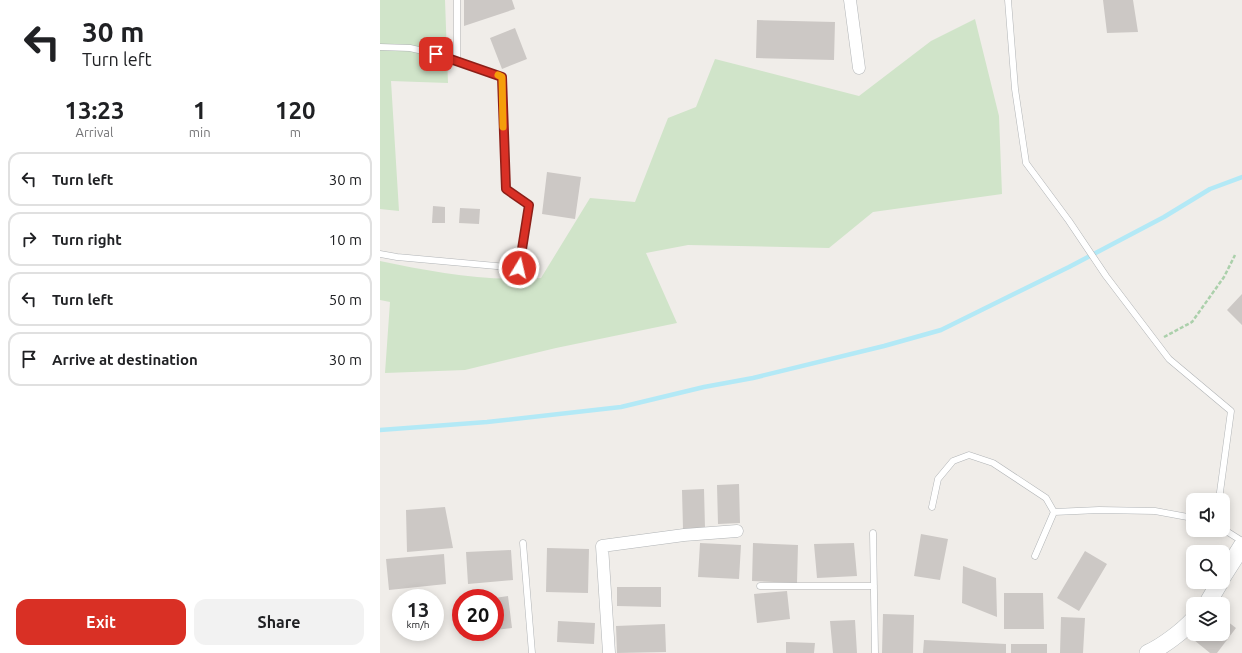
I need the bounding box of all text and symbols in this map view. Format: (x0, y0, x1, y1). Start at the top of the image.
icon: left (16, 16, 68, 68)
text: 30 m (82, 16, 144, 47)
pin (419, 37, 453, 71)
icon: arrive (425, 43, 447, 65)
text: Turn left (82, 49, 152, 69)
text: 13:23 (64, 97, 124, 124)
text: 1 (193, 97, 206, 124)
text: 120 (275, 97, 316, 124)
text: Arrival (75, 125, 113, 139)
text: min (189, 125, 211, 139)
text: m (290, 125, 301, 139)
icon: left (18, 168, 40, 190)
text: Turn left (52, 171, 113, 188)
text: 30 m (329, 171, 362, 188)
icon: right (18, 228, 40, 250)
text: Turn right (52, 231, 122, 248)
text: 10 m (329, 231, 362, 248)
position arrow (498, 247, 540, 289)
icon: left (18, 288, 40, 310)
text: Turn left (52, 291, 113, 308)
text: 50 m (329, 291, 362, 308)
icon: arrive (18, 348, 40, 370)
text: Arrive at destination (52, 351, 198, 368)
text: 30 m (329, 351, 362, 368)
map controls (1186, 493, 1230, 641)
button: sound (1186, 493, 1230, 537)
button: search (1186, 545, 1230, 589)
speed limit sign: 20 (452, 589, 504, 641)
button: layers (1186, 597, 1230, 641)
text: 13 (407, 598, 429, 621)
button: Exit (16, 599, 186, 645)
button: Share (194, 599, 364, 645)
text: km/h (406, 619, 430, 630)

